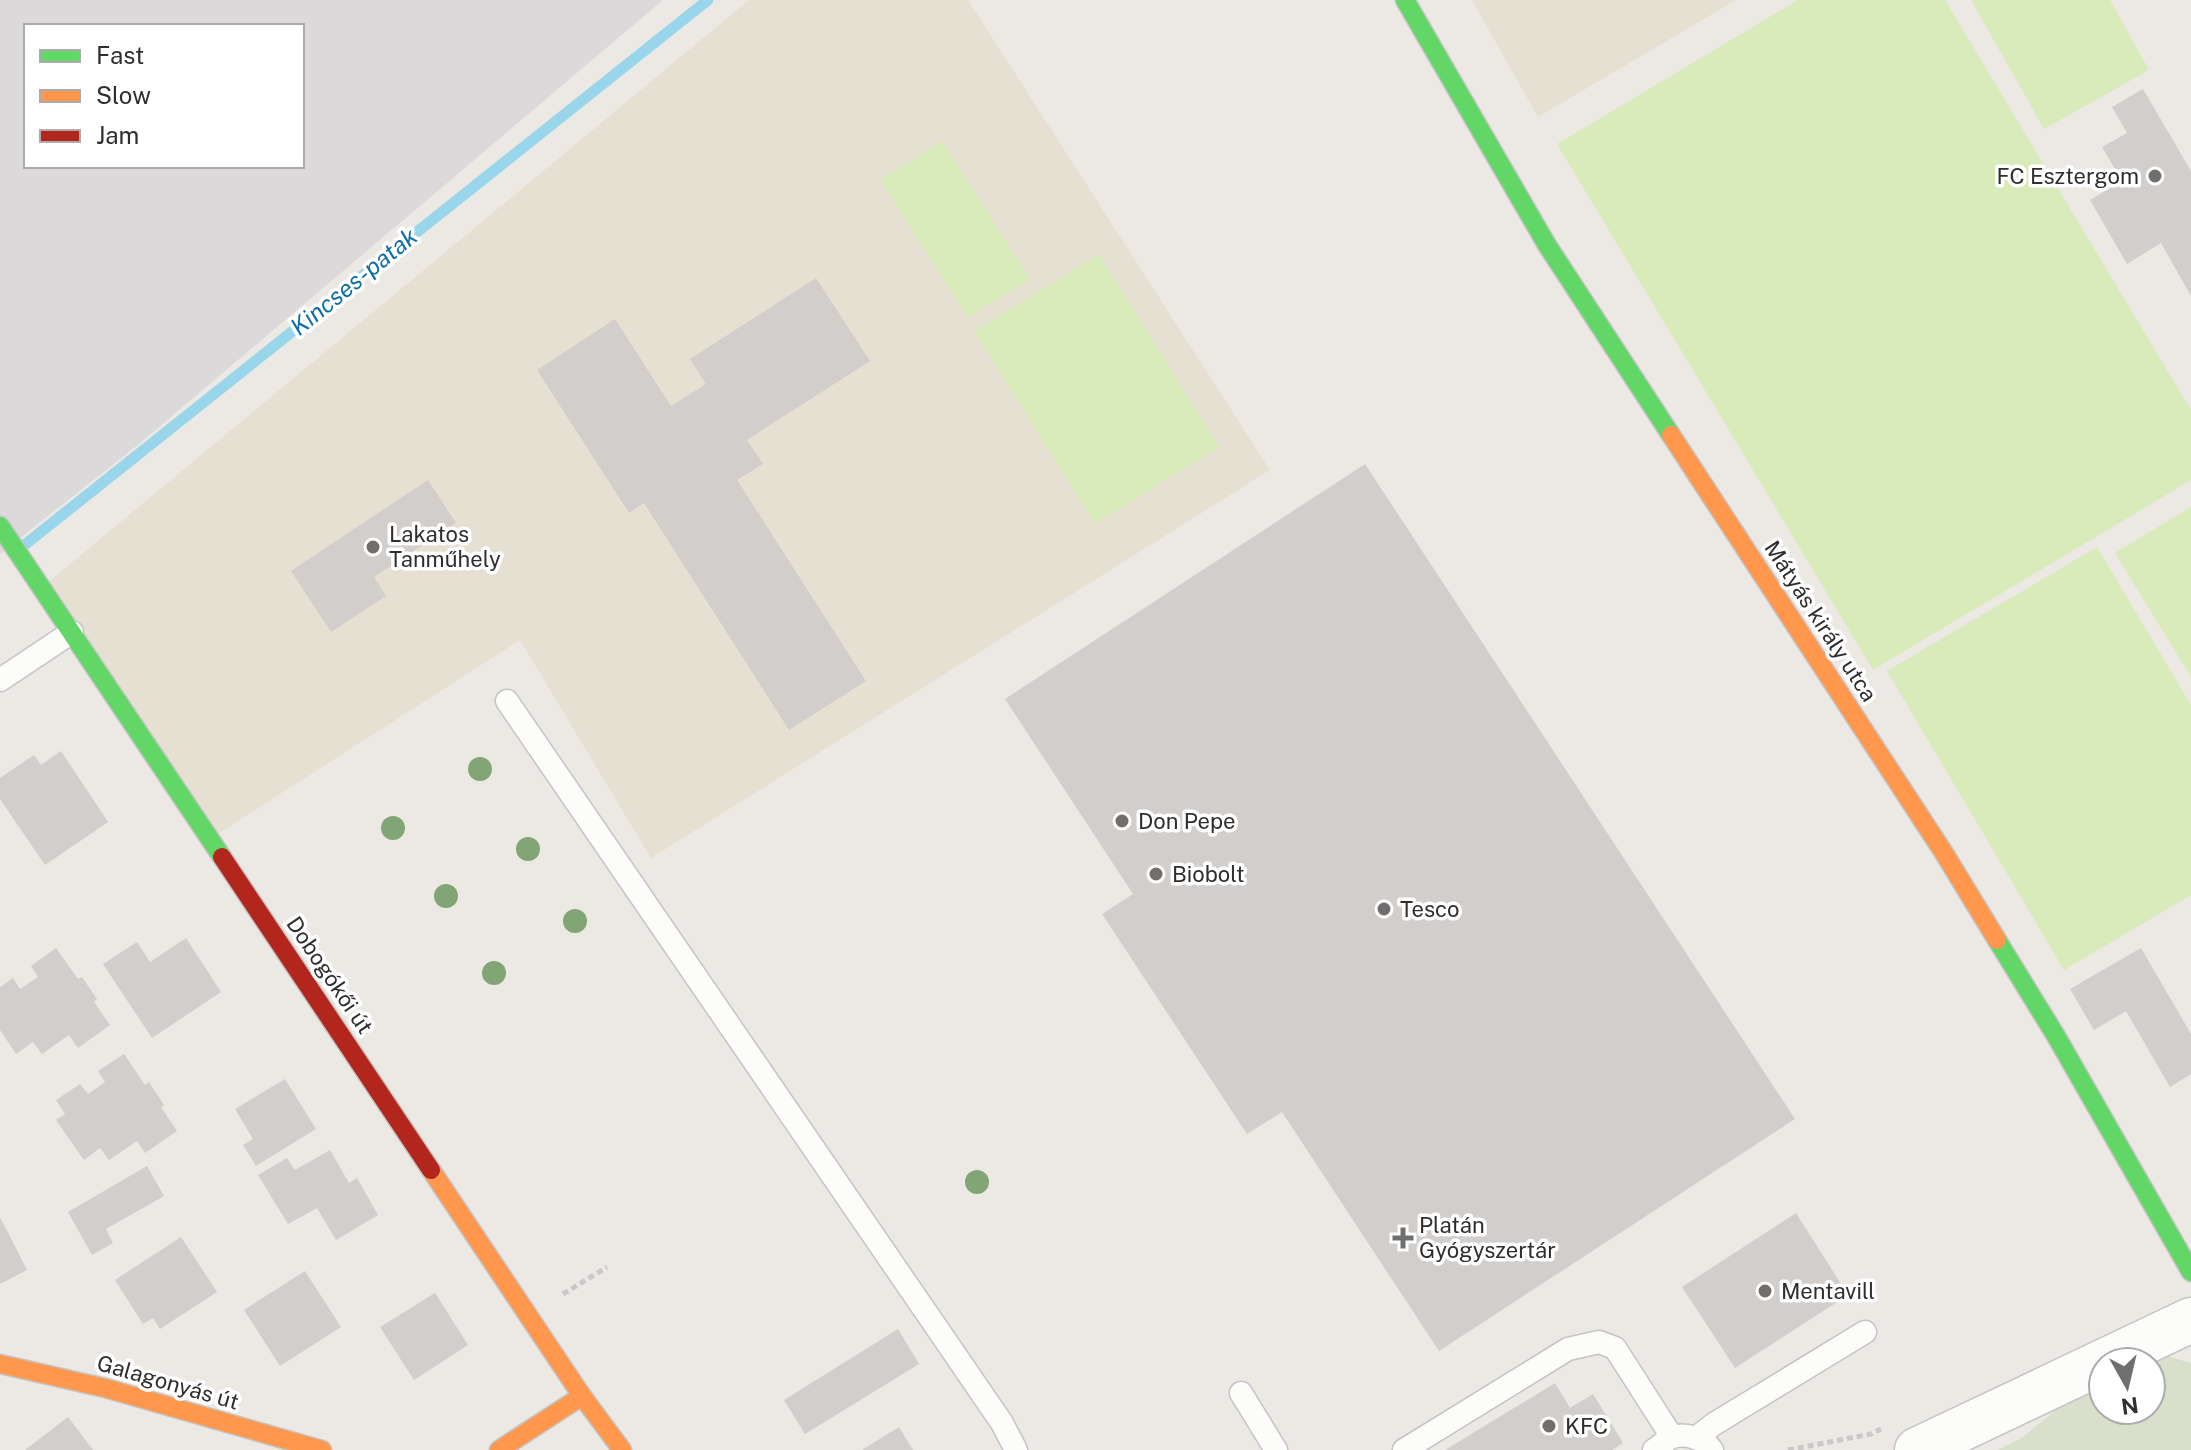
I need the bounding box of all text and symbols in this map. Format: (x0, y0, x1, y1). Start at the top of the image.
legend (24, 24, 304, 168)
text: Fast (96, 41, 144, 69)
text: Slow (96, 81, 151, 109)
text: Jam (96, 121, 139, 149)
place label: FC Esztergom (1997, 163, 2139, 189)
marker: FC Esztergom (2146, 167, 2164, 185)
water label: Kincses-patak (285, 222, 422, 341)
place label: Lakatos Tanműhely (389, 521, 501, 572)
street label: Mátyás király utca (1759, 536, 1883, 706)
marker: Lakatos Tanműhely (364, 538, 382, 556)
place label: Don Pepe (1138, 808, 1236, 834)
marker: Don Pepe (1113, 812, 1131, 830)
place label: Biobolt (1172, 861, 1245, 887)
marker: Biobolt (1147, 865, 1165, 883)
place label: Tesco (1400, 896, 1459, 922)
marker: Tesco (1375, 900, 1393, 918)
street label: Dobogókői út (281, 912, 379, 1038)
place label: Platán Gyógyszertár (1419, 1212, 1556, 1263)
marker: Platán Gyógyszertár (1394, 1229, 1412, 1247)
place label: Mentavill (1781, 1278, 1875, 1304)
marker: Mentavill (1756, 1282, 1774, 1300)
north arrow (2087, 1346, 2167, 1426)
street label: Galagonyás út (94, 1349, 242, 1415)
text: N (2119, 1392, 2140, 1420)
place label: KFC (1565, 1413, 1608, 1439)
marker: KFC (1540, 1417, 1558, 1435)

